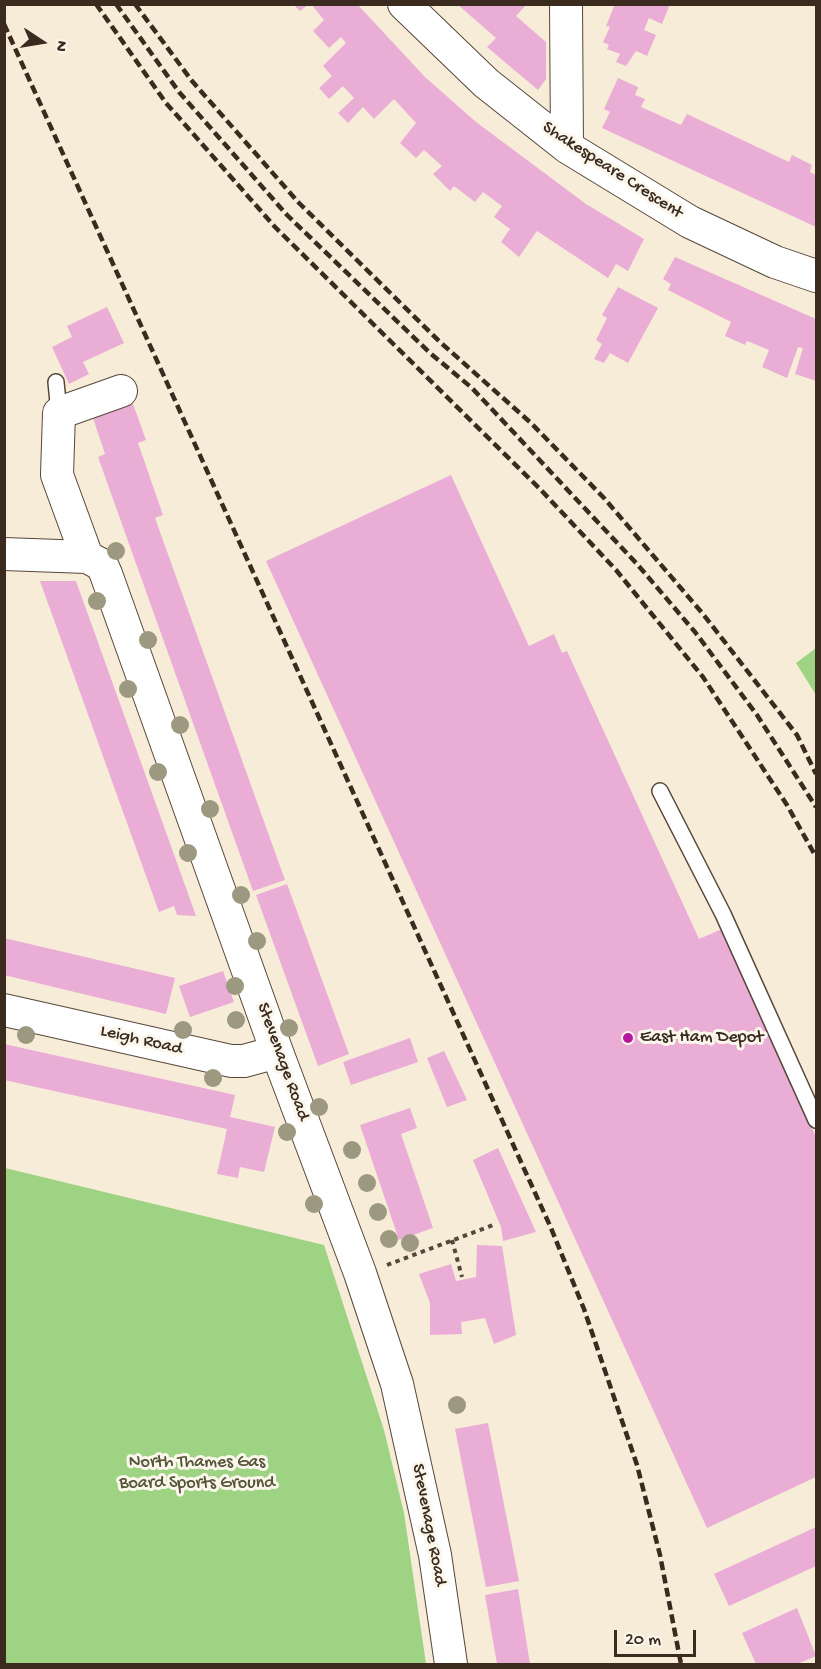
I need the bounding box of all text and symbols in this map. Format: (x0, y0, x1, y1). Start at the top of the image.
north arrow (12, 12, 72, 72)
text: N (50, 39, 70, 53)
street label: Shakespeare Crescent (538, 117, 686, 225)
street label: Stevenage Road (251, 1000, 313, 1124)
street label: Leigh Road (98, 1021, 184, 1061)
place label: East Ham Depot (640, 1027, 763, 1049)
marker: East Ham Depot (621, 1031, 635, 1045)
park label: North Thames Gas Board Sports Ground (119, 1452, 275, 1494)
street label: Stevenage Road (406, 1462, 450, 1588)
scale bar (617, 1618, 700, 1656)
text: 20 m (625, 1630, 661, 1651)

